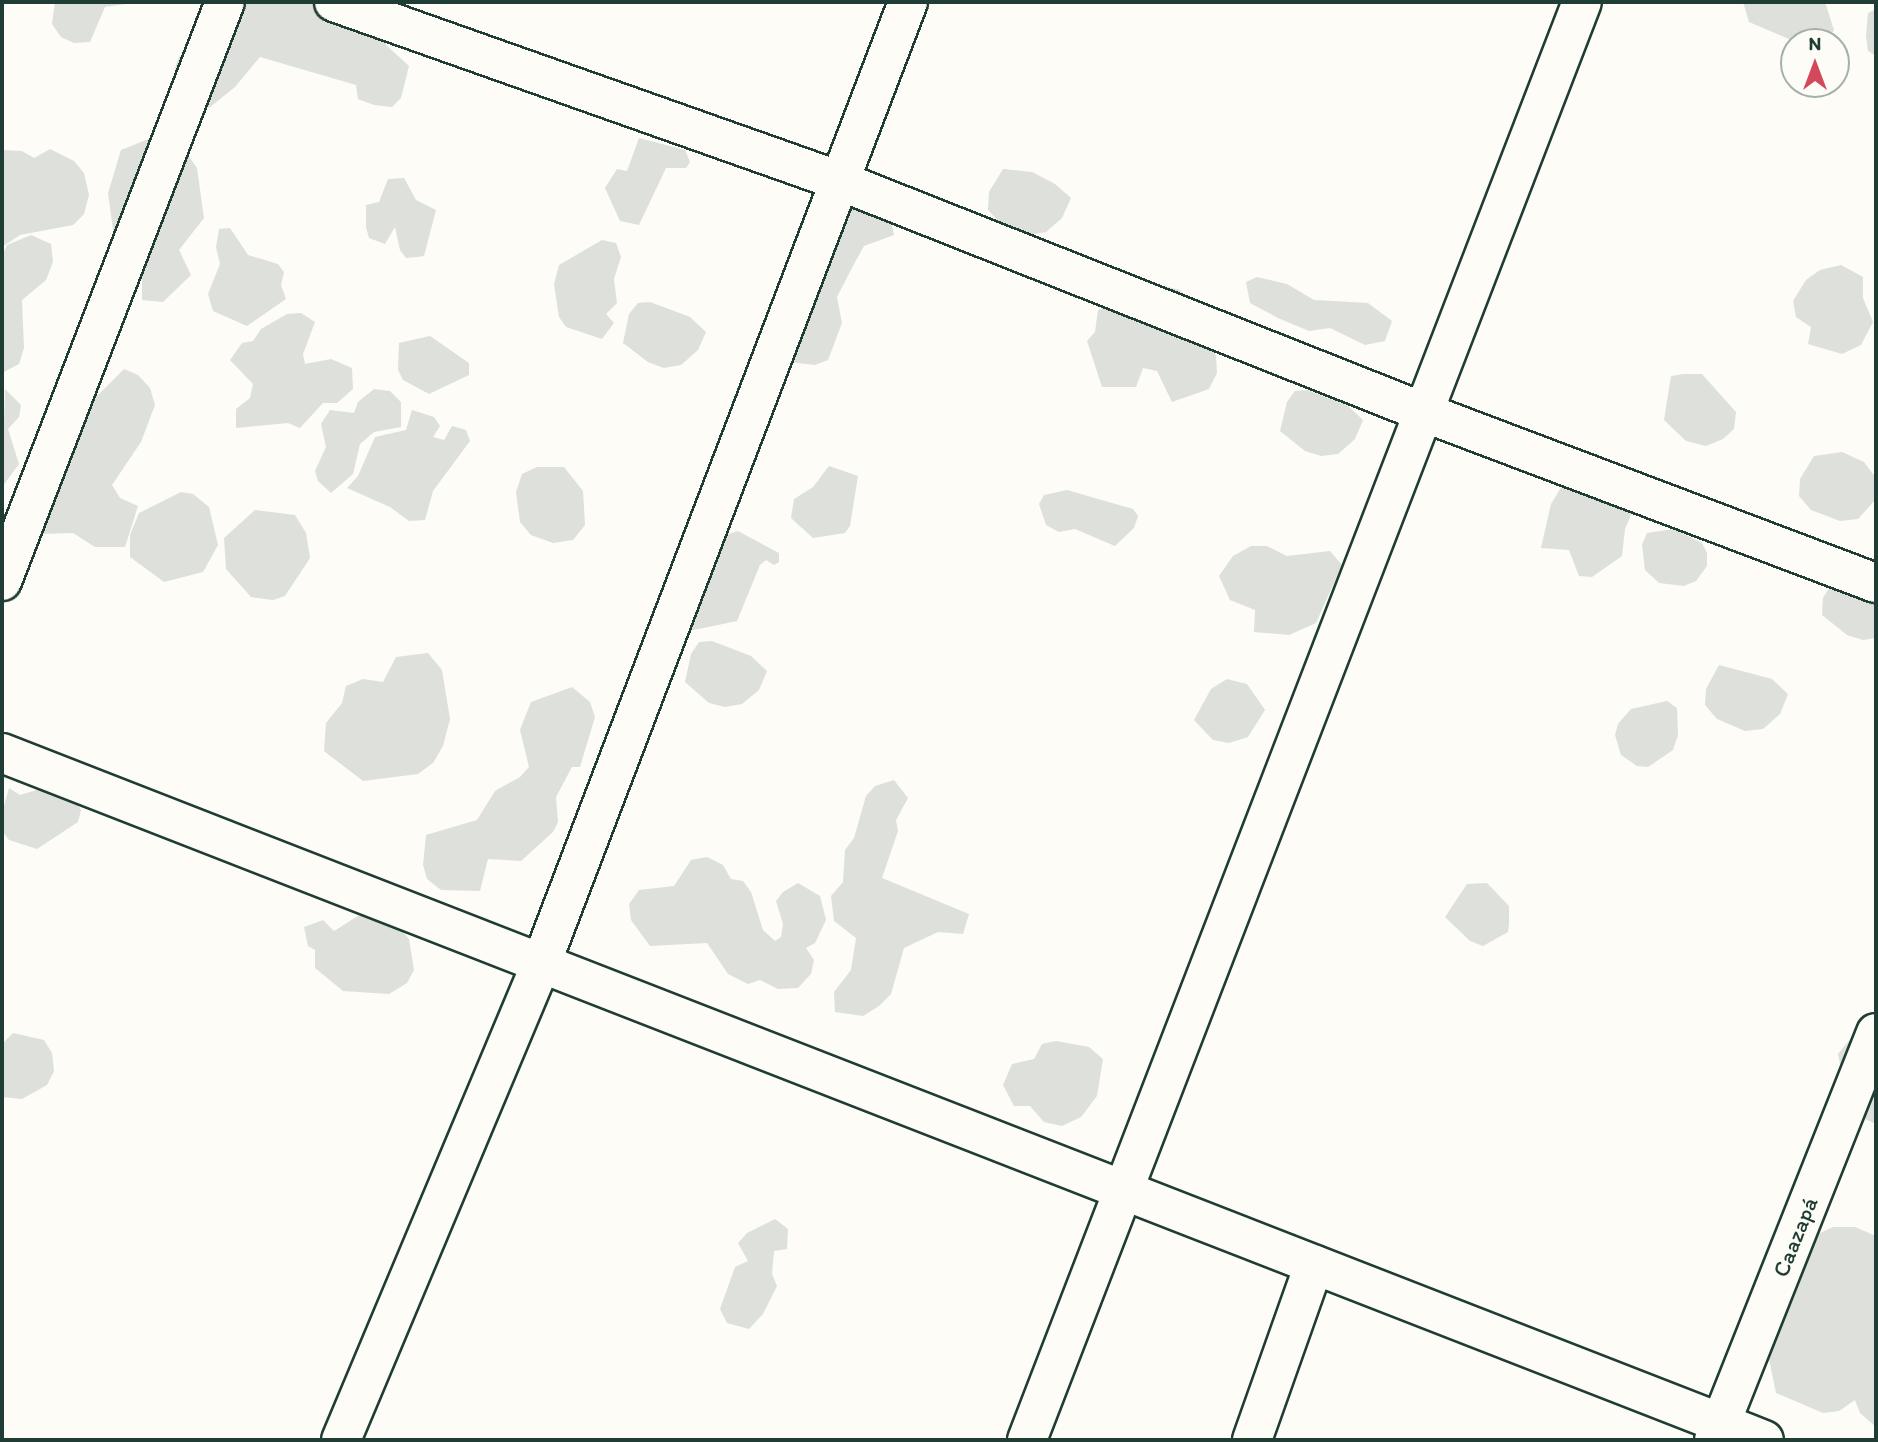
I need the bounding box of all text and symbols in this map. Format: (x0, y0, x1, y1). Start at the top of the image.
north arrow (1780, 28, 1850, 98)
text: N (1809, 32, 1821, 55)
street label: Caazapá (1766, 1193, 1824, 1281)

